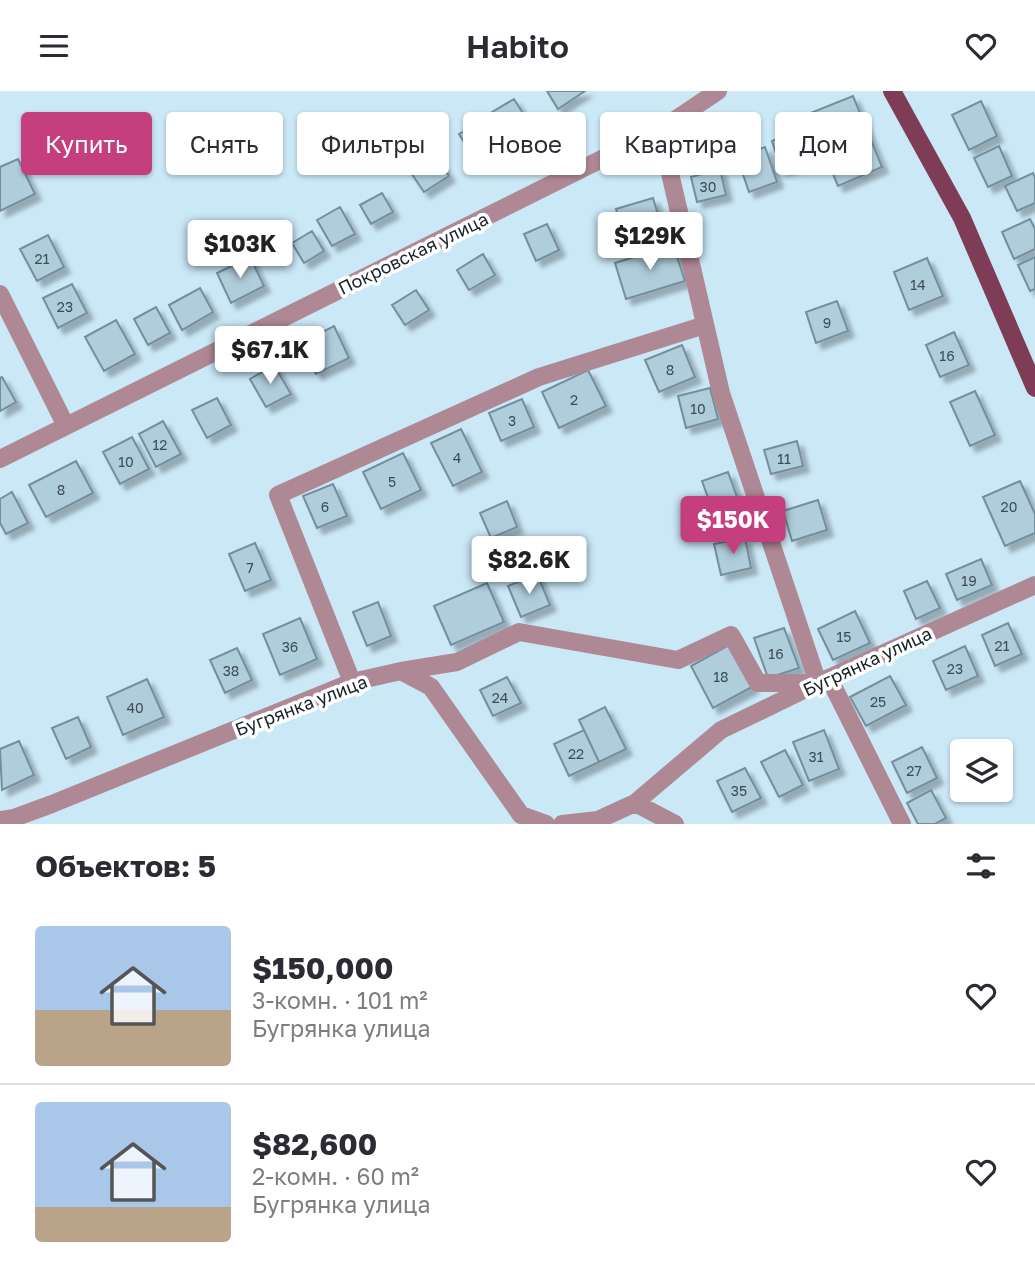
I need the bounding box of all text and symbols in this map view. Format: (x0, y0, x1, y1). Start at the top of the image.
icon: menu (35, 27, 73, 65)
text: Habito (466, 27, 569, 65)
icon: heart (962, 27, 1000, 65)
chip: Купить (21, 112, 152, 175)
chip: Снять (166, 112, 283, 175)
chip: Фильтры (297, 112, 449, 175)
chip: Новое (463, 112, 586, 175)
chip: Квартира (600, 112, 761, 175)
chip: Дом (775, 112, 872, 175)
house number: 30 (700, 178, 716, 195)
street label: Покровская улица (334, 207, 492, 299)
pin: $129K (601, 213, 699, 272)
pin: $103K (191, 221, 289, 280)
text: $129K (614, 221, 686, 249)
text: $103K (204, 229, 276, 257)
house number: 21 (35, 250, 50, 267)
house number: 14 (910, 276, 926, 293)
house number: 23 (57, 298, 73, 315)
house number: 9 (823, 314, 831, 331)
pin: $67.1K (213, 327, 327, 386)
text: $67.1K (231, 335, 309, 363)
house number: 16 (939, 347, 955, 364)
house number: 8 (666, 361, 674, 378)
house number: 2 (570, 391, 578, 408)
house number: 10 (690, 400, 706, 417)
house number: 3 (508, 412, 516, 429)
house number: 12 (153, 436, 167, 453)
house number: 4 (453, 449, 461, 466)
house number: 11 (777, 450, 791, 467)
house number: 10 (118, 453, 134, 470)
house number: 5 (388, 473, 396, 490)
house number: 8 (57, 481, 65, 498)
pin: $150K (684, 497, 782, 556)
house number: 6 (321, 498, 329, 515)
house number: 20 (1001, 498, 1017, 515)
text: $150K (697, 505, 769, 533)
pin: $82.6K (472, 537, 586, 596)
text: $82.6K (488, 545, 570, 573)
house number: 7 (246, 559, 254, 576)
house number: 19 (961, 572, 977, 589)
street label: Бугрянка улица (799, 622, 935, 700)
house number: 15 (837, 628, 851, 645)
house number: 21 (995, 637, 1010, 654)
house number: 36 (282, 638, 298, 655)
house number: 16 (768, 645, 784, 662)
house number: 23 (947, 660, 963, 677)
house number: 38 (223, 662, 239, 679)
house number: 18 (713, 668, 729, 685)
street label: Бугрянка улица (232, 670, 370, 740)
house number: 24 (492, 689, 508, 706)
house number: 25 (870, 693, 886, 710)
house number: 40 (126, 699, 144, 716)
map controls (950, 739, 1013, 802)
button: layers (950, 739, 1013, 802)
house number: 22 (568, 745, 584, 762)
house number: 31 (809, 748, 824, 765)
house number: 27 (906, 762, 922, 779)
house number: 35 (731, 782, 747, 799)
icon: filters (962, 847, 1000, 885)
text: Объектов: 5 (35, 848, 216, 884)
text: $150,000 (252, 950, 393, 986)
icon: home (91, 954, 175, 1038)
icon: heart (962, 977, 1000, 1015)
text: 3-комн. · 101 m² (252, 986, 428, 1014)
text: Бугрянка улица (252, 1014, 430, 1042)
text: $82,600 (252, 1126, 377, 1162)
icon: home (91, 1130, 175, 1214)
icon: heart (962, 1153, 1000, 1191)
text: 2-комн. · 60 m² (252, 1162, 419, 1190)
text: Бугрянка улица (252, 1190, 430, 1218)

